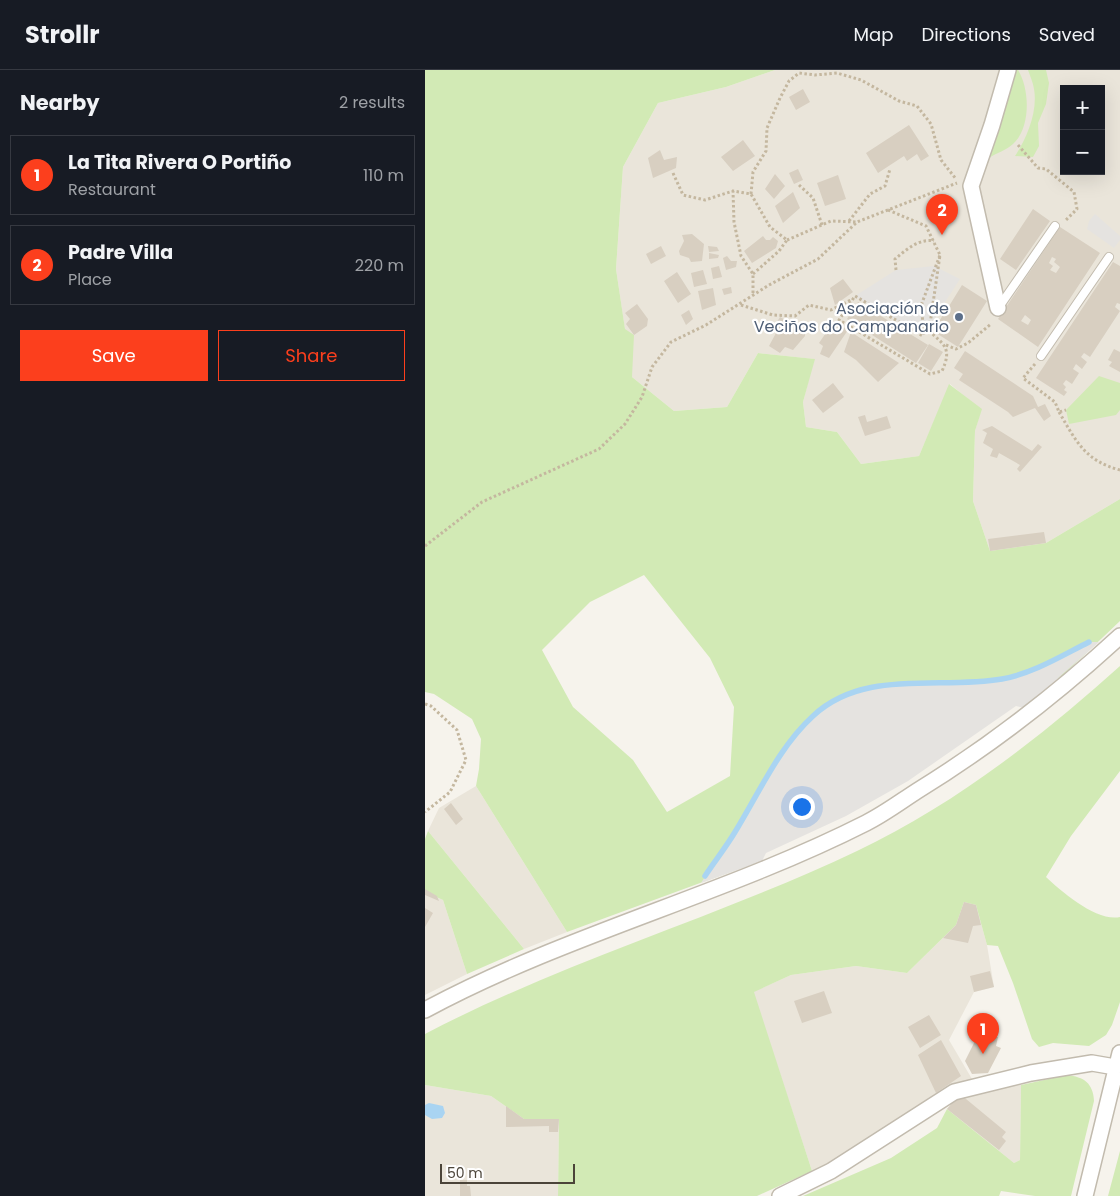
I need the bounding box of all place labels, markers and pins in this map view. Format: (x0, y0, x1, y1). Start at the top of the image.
pin: 2 (926, 194, 958, 235)
place label: Asociación de Veciños do Campanario (754, 297, 949, 338)
marker: Asociación de Veciños do Campanario (953, 311, 965, 323)
pin: 1 (967, 1013, 999, 1054)

